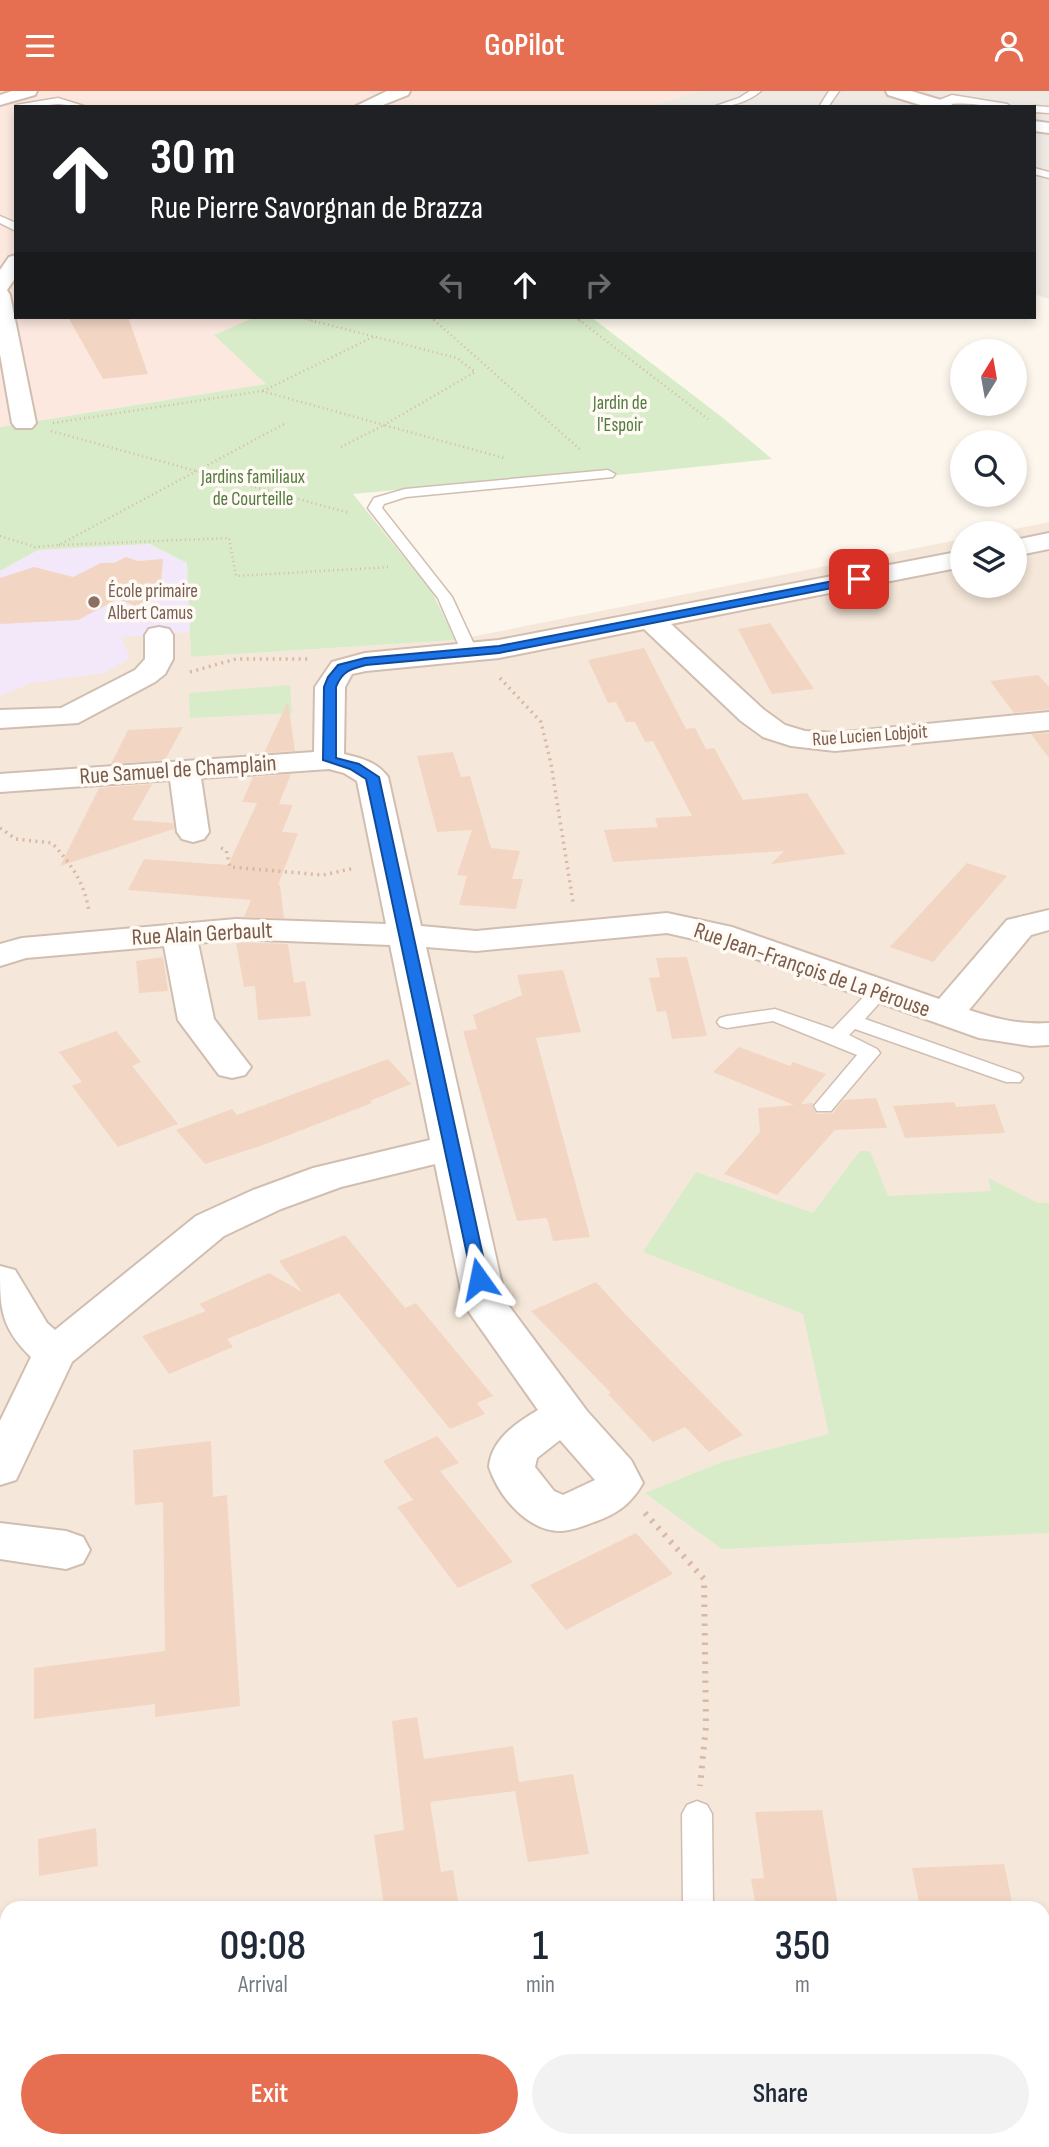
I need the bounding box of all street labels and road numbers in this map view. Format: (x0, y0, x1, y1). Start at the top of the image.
street label: Rue Lucien Lobjoit (812, 720, 929, 751)
street label: Rue Samuel de Champlain (79, 749, 277, 791)
street label: Rue Alain Gerbault (131, 916, 273, 952)
street label: Rue Jean-François de La Pérouse (690, 916, 934, 1024)

